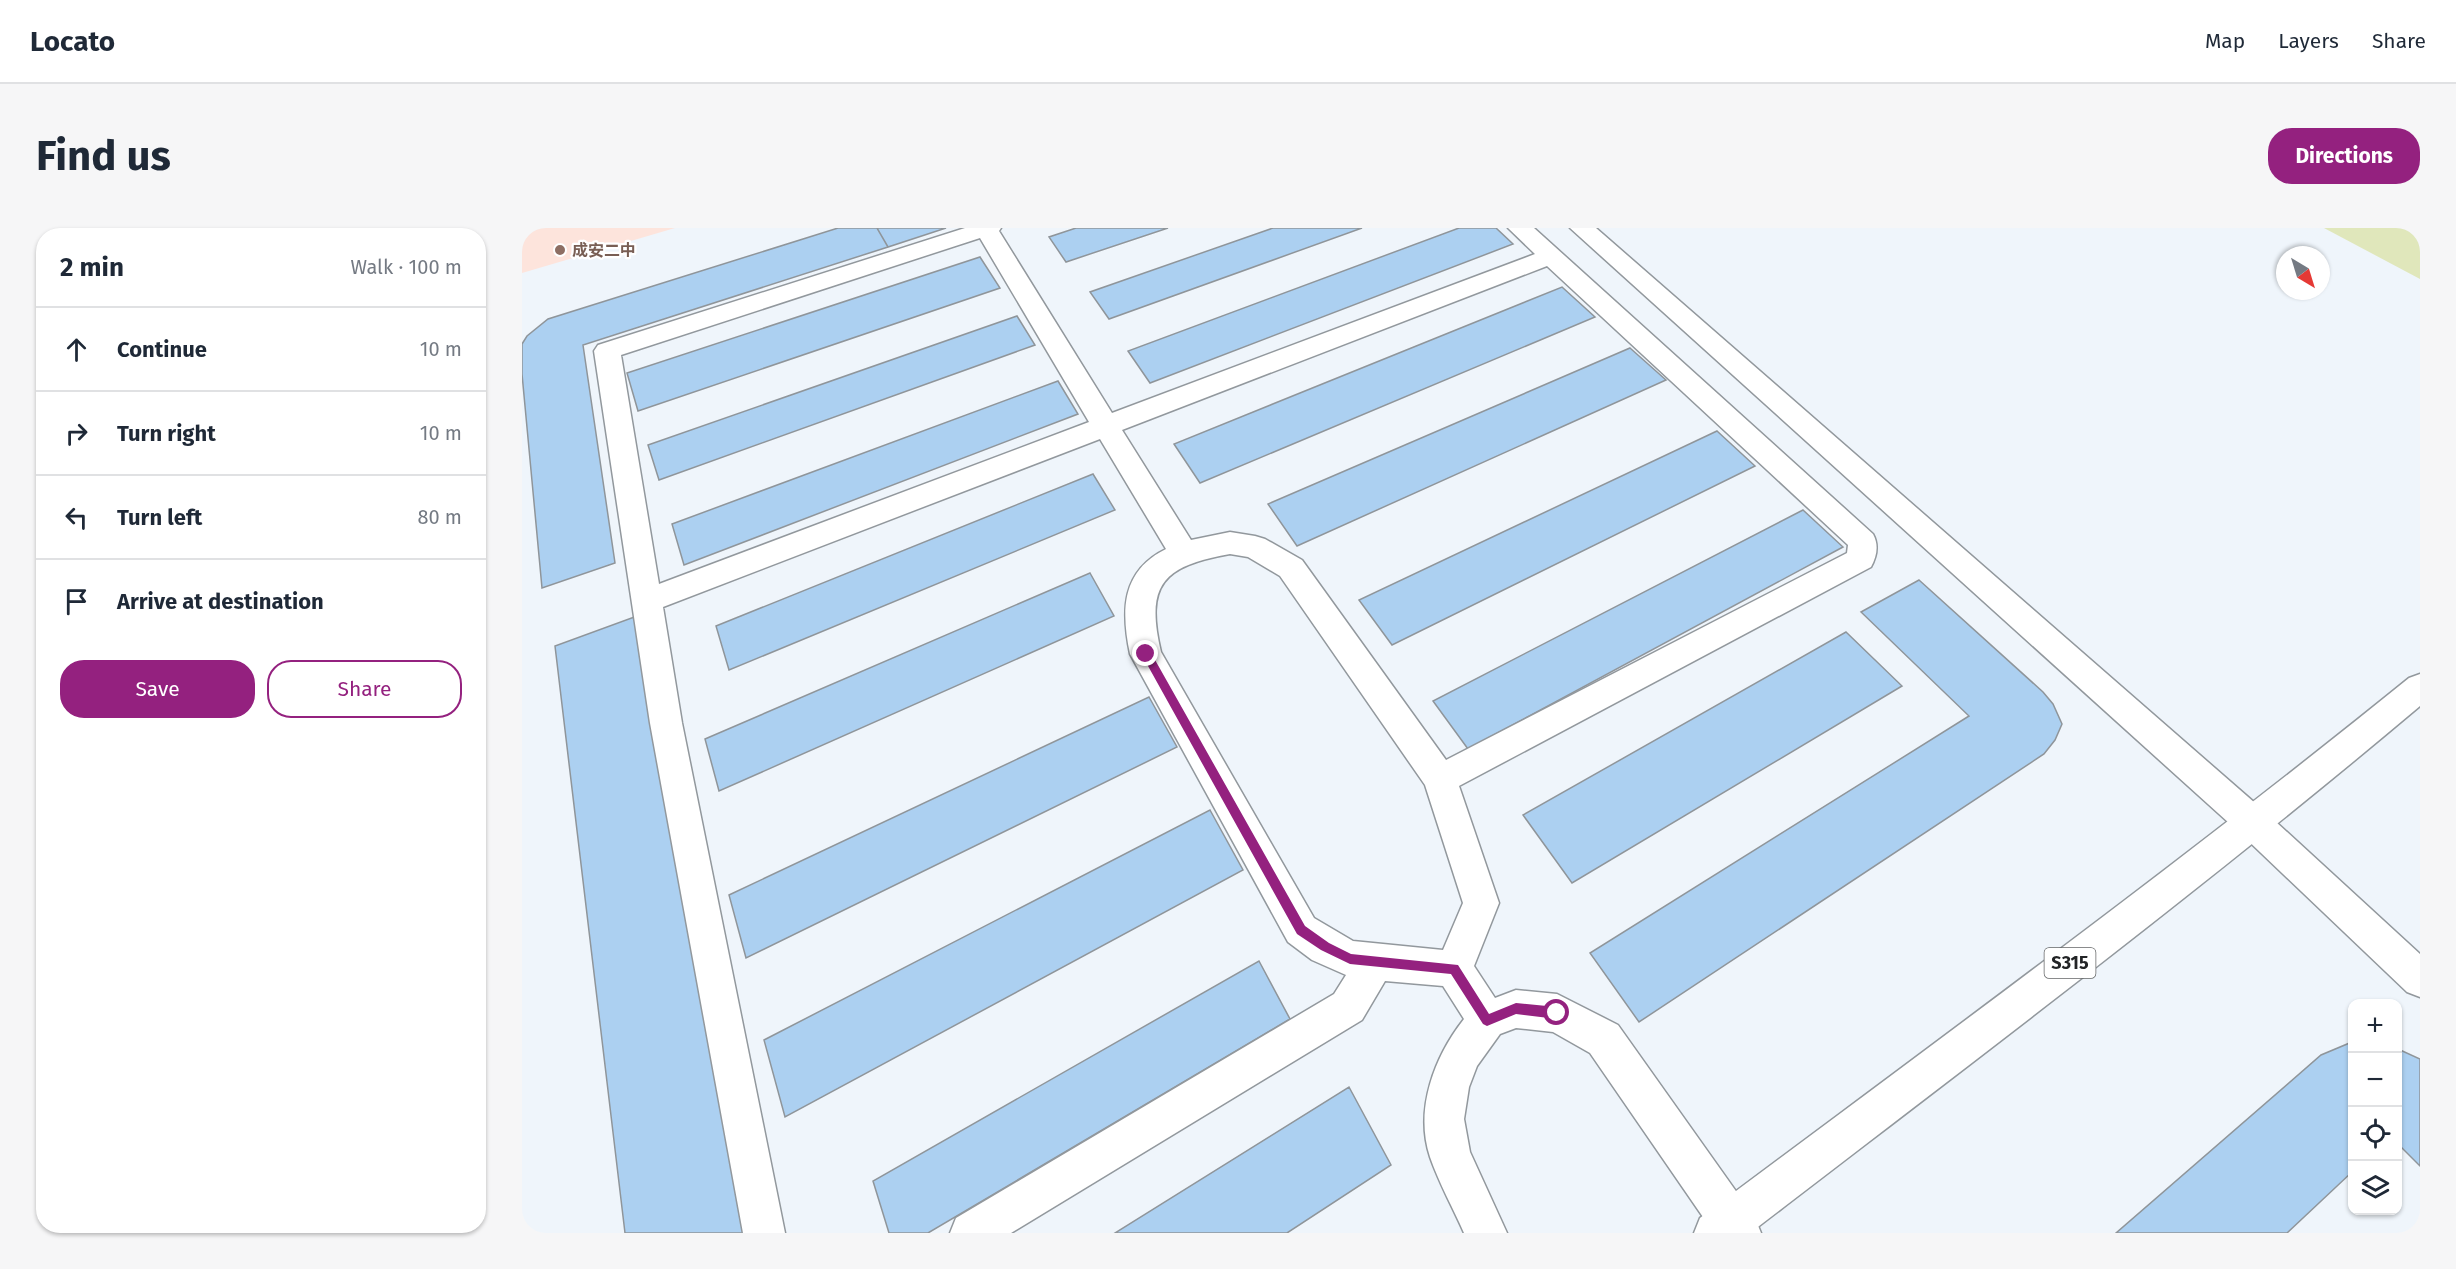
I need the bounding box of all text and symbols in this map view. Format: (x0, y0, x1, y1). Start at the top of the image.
text: Locato (30, 25, 115, 58)
text: Map (2205, 28, 2245, 54)
text: Layers (2278, 28, 2339, 54)
text: Share (2372, 28, 2426, 54)
button: Directions (2268, 128, 2420, 184)
text: Find us (36, 131, 171, 181)
place label: 成安二中 (572, 241, 636, 260)
marker: 成安二中 (553, 243, 567, 257)
north arrow (2276, 246, 2330, 300)
text: 2 min (60, 252, 124, 283)
text: Walk · 100 m (350, 255, 462, 279)
icon: ahead (60, 333, 93, 366)
text: Continue (117, 336, 207, 363)
text: 10 m (420, 337, 462, 361)
icon: right (60, 417, 93, 450)
text: Turn right (117, 420, 216, 447)
text: 10 m (420, 421, 462, 445)
icon: left (60, 501, 93, 534)
text: Turn left (117, 504, 202, 531)
text: 80 m (417, 505, 462, 529)
icon: arrive (60, 585, 93, 618)
text: Arrive at destination (117, 588, 324, 615)
route end (1132, 640, 1158, 666)
button: Save (60, 660, 255, 718)
button: Share (267, 660, 462, 718)
road number: S315 (2044, 948, 2096, 978)
route start (1543, 999, 1569, 1025)
map controls (2348, 999, 2402, 1215)
button: + (2348, 999, 2402, 1053)
button: − (2348, 1053, 2402, 1107)
button: locate (2348, 1107, 2402, 1161)
button: layers (2348, 1161, 2402, 1215)

